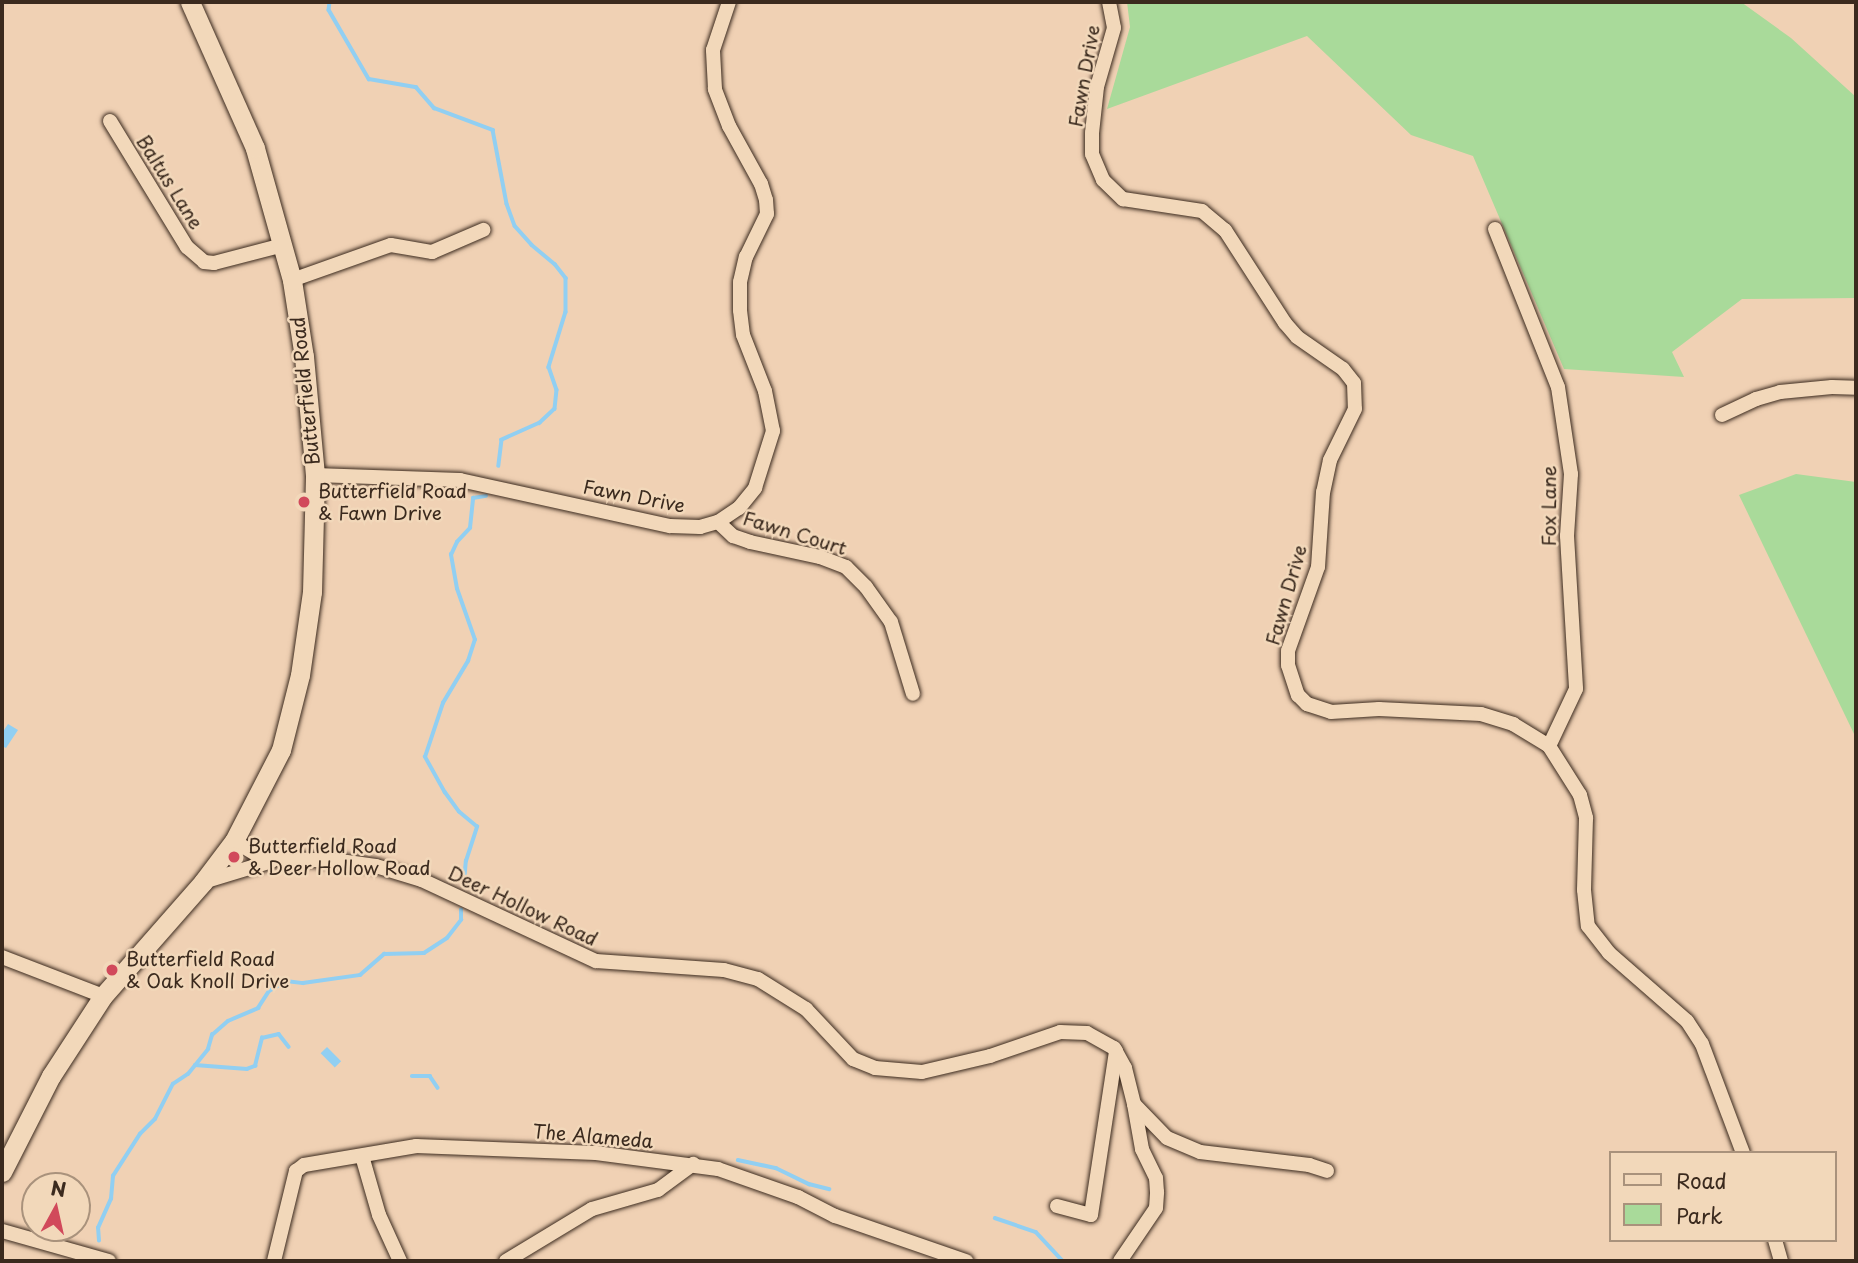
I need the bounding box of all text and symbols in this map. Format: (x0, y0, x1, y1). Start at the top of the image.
street label: Fawn Drive (1064, 23, 1104, 129)
street label: Baltus Lane (132, 130, 208, 234)
street label: Butterfield Road (286, 315, 324, 467)
street label: Fox Lane (1538, 465, 1560, 547)
street label: Fawn Drive (581, 475, 687, 517)
place label: Butterfield Road & Fawn Drive (318, 480, 468, 524)
marker: Butterfield Road & Fawn Drive (296, 494, 312, 510)
street label: Fawn Court (741, 507, 849, 559)
street label: Fawn Drive (1261, 542, 1311, 648)
place label: Butterfield Road & Deer Hollow Road (248, 835, 432, 879)
marker: Butterfield Road & Deer Hollow Road (226, 849, 242, 865)
street label: Deer Hollow Road (444, 861, 602, 951)
place label: Butterfield Road & Oak Knoll Drive (126, 948, 291, 992)
marker: Butterfield Road & Oak Knoll Drive (104, 962, 120, 978)
street label: The Alameda (532, 1119, 654, 1153)
legend (1610, 1151, 1837, 1242)
text: Road (1676, 1164, 1727, 1196)
north arrow (21, 1172, 91, 1242)
text: N (49, 1173, 68, 1203)
text: Park (1676, 1199, 1723, 1231)

